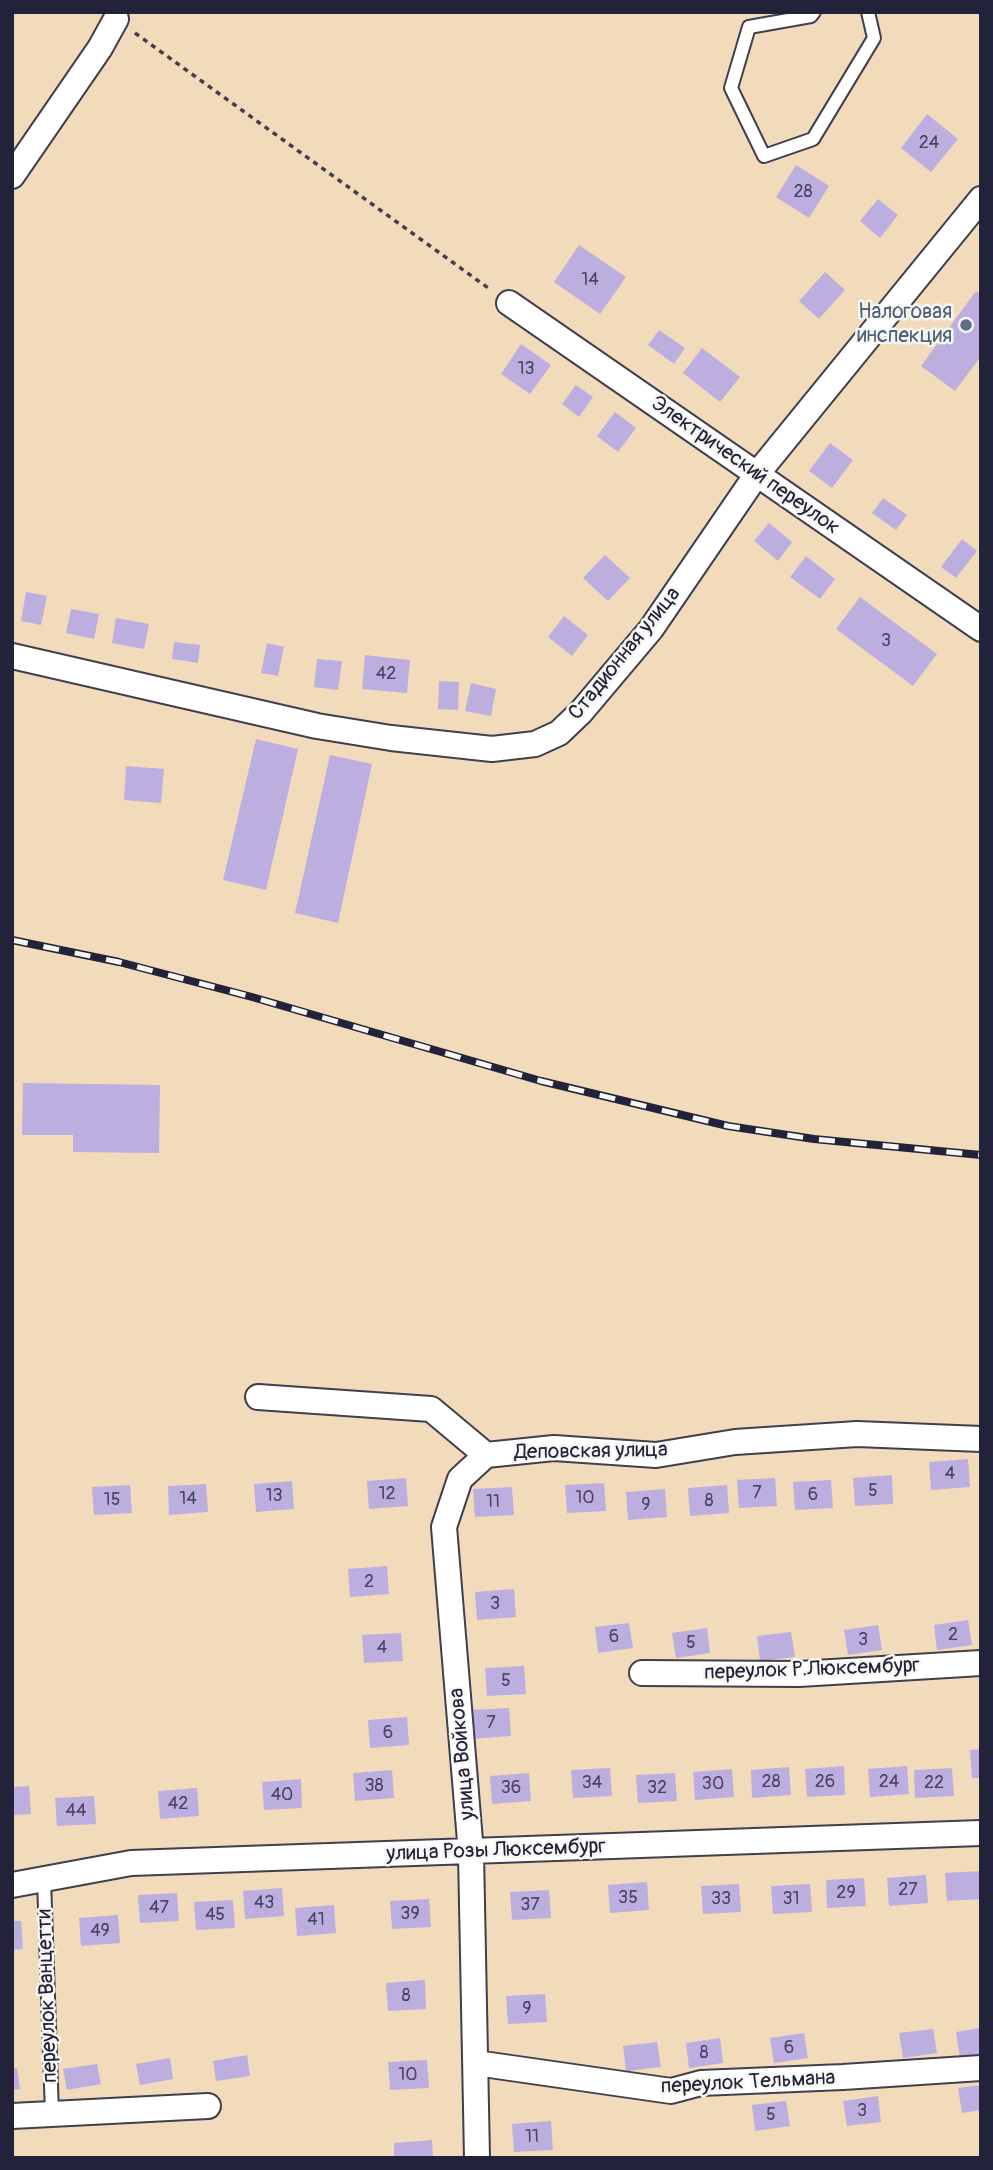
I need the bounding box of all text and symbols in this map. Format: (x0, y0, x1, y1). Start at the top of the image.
house number: 24 (919, 132, 939, 154)
house number: 28 (793, 181, 813, 203)
house number: 14 (581, 269, 599, 291)
place label: Налоговая инспекция (857, 300, 952, 350)
marker: Налоговая инспекция (958, 317, 974, 333)
house number: 13 (517, 358, 535, 380)
street label: Электрический переулок (646, 391, 844, 541)
street label: Стадионная улица (564, 582, 686, 726)
house number: 3 (881, 630, 891, 652)
house number: 42 (376, 663, 396, 685)
street label: Деповская улица (514, 1438, 668, 1466)
house number: 4 (945, 1463, 955, 1485)
house number: 5 (868, 1480, 878, 1502)
house number: 7 (752, 1482, 762, 1504)
house number: 12 (378, 1483, 396, 1505)
house number: 6 (808, 1484, 818, 1506)
house number: 13 (265, 1485, 283, 1507)
house number: 10 (575, 1487, 595, 1509)
house number: 14 (179, 1488, 197, 1510)
house number: 15 (104, 1489, 120, 1511)
house number: 8 (704, 1490, 714, 1512)
house number: 11 (486, 1491, 500, 1513)
house number: 9 (641, 1494, 651, 1516)
house number: 2 (364, 1571, 374, 1593)
house number: 3 (490, 1593, 500, 1615)
house number: 2 (948, 1624, 958, 1646)
house number: 6 (609, 1626, 619, 1648)
house number: 3 (858, 1629, 868, 1651)
house number: 5 (686, 1632, 696, 1654)
house number: 4 (377, 1637, 387, 1659)
street label: переулок Р.Люксембург (704, 1654, 920, 1686)
house number: 5 (501, 1670, 511, 1692)
street label: улица Войкова (445, 1687, 481, 1821)
house number: 7 (486, 1712, 496, 1734)
house number: 6 (383, 1722, 393, 1744)
house number: 28 (761, 1771, 781, 1793)
house number: 26 (815, 1771, 835, 1793)
house number: 24 (879, 1771, 899, 1793)
house number: 34 (582, 1772, 602, 1794)
house number: 22 (924, 1772, 944, 1794)
house number: 30 (702, 1773, 724, 1795)
house number: 38 (364, 1775, 384, 1797)
house number: 36 (501, 1777, 521, 1799)
house number: 32 (647, 1777, 667, 1799)
house number: 40 (271, 1784, 293, 1806)
house number: 42 (168, 1793, 188, 1815)
house number: 44 (66, 1800, 86, 1822)
street label: улица Розы Люксембург (386, 1835, 606, 1867)
house number: 27 (898, 1879, 918, 1901)
house number: 29 (836, 1882, 856, 1904)
house number: 35 (618, 1887, 638, 1909)
house number: 33 (711, 1888, 731, 1910)
house number: 31 (782, 1888, 800, 1910)
house number: 43 (254, 1892, 274, 1914)
house number: 37 (520, 1894, 540, 1916)
house number: 47 (149, 1897, 169, 1919)
house number: 39 (400, 1903, 420, 1925)
house number: 45 (205, 1904, 225, 1926)
street label: переулок Ванцетти (32, 1909, 64, 2083)
house number: 41 (307, 1909, 325, 1931)
house number: 49 (90, 1920, 110, 1942)
house number: 8 (401, 1985, 411, 2007)
house number: 9 (522, 1998, 532, 2020)
house number: 6 (784, 2037, 794, 2059)
house number: 8 (699, 2042, 709, 2064)
house number: 10 (398, 2064, 418, 2086)
street label: переулок Тельмана (660, 2066, 836, 2100)
house number: 3 (857, 2100, 867, 2122)
house number: 5 (766, 2104, 776, 2126)
house number: 11 (525, 2126, 539, 2148)

